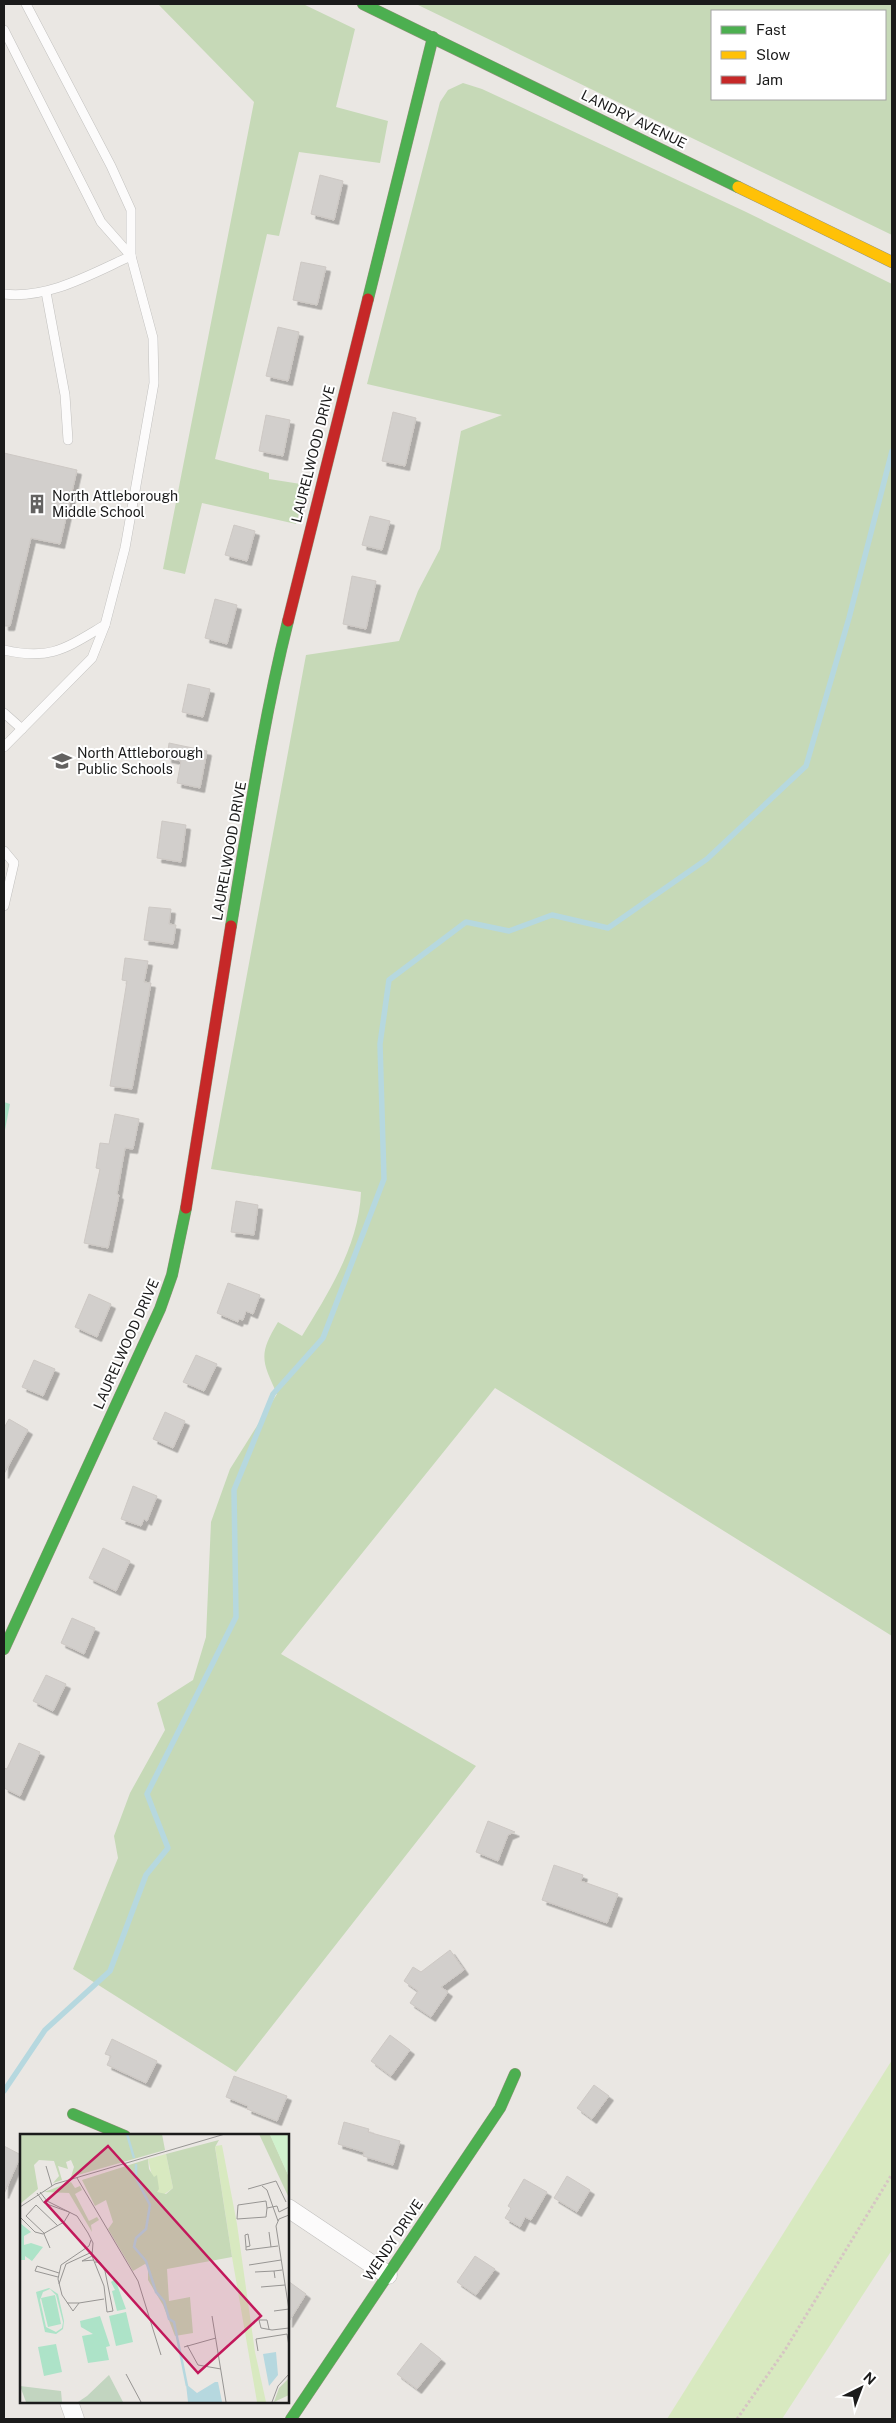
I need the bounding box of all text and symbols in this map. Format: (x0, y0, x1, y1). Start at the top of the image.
legend (711, 10, 886, 100)
text: Fast (756, 21, 786, 38)
text: Slow (756, 46, 791, 63)
text: Jam (756, 71, 783, 88)
street label: LANDRY AVENUE (579, 87, 689, 151)
street label: LAURELWOOD DRIVE (288, 384, 338, 524)
place label: North Attleborough Middle School (52, 488, 178, 520)
building icon: North Attleborough Middle School (26, 493, 48, 515)
place label: North Attleborough Public Schools (77, 745, 203, 777)
school or university icon: North Attleborough Public Schools (51, 750, 73, 772)
street label: LAURELWOOD DRIVE (209, 780, 249, 922)
street label: LAURELWOOD DRIVE (90, 1276, 162, 1412)
inset map (20, 2134, 289, 2403)
street label: WENDY DRIVE (360, 2196, 426, 2284)
north arrow (836, 2363, 886, 2413)
text: N (860, 2369, 879, 2388)

